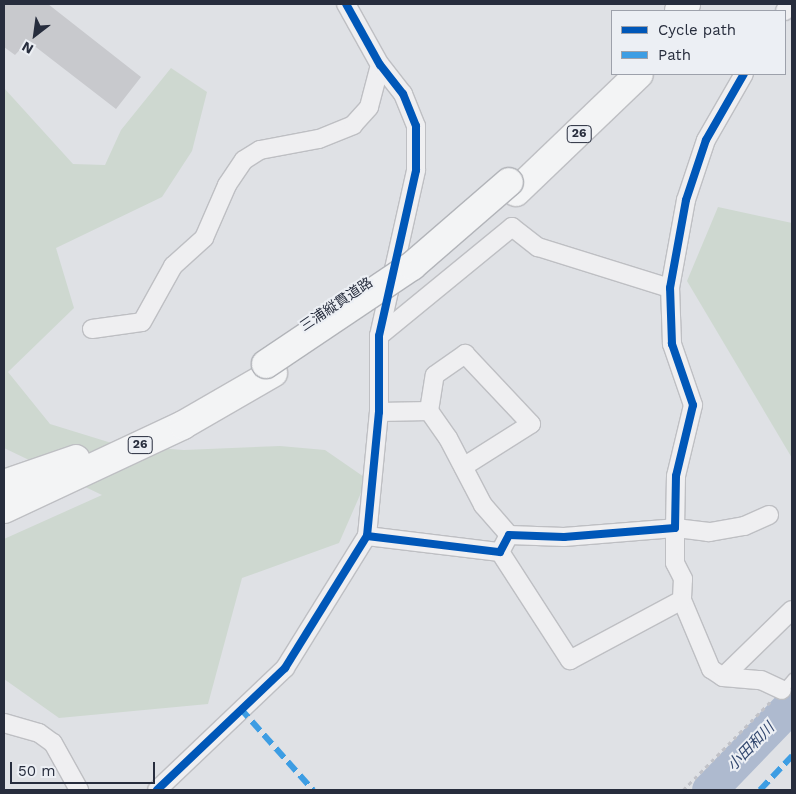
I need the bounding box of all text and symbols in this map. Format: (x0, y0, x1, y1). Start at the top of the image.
north arrow (10, 10, 60, 60)
legend (611, 10, 786, 75)
text: Cycle path (658, 21, 736, 39)
text: N (19, 38, 36, 58)
text: Path (658, 46, 691, 64)
road number: 26 (566, 125, 592, 144)
street label: 三浦縦貫道路 (296, 274, 376, 334)
road number: 26 (128, 436, 152, 454)
water label: 小田和川 (724, 719, 778, 775)
scale bar (12, 752, 158, 784)
text: 50 m (18, 762, 55, 780)

